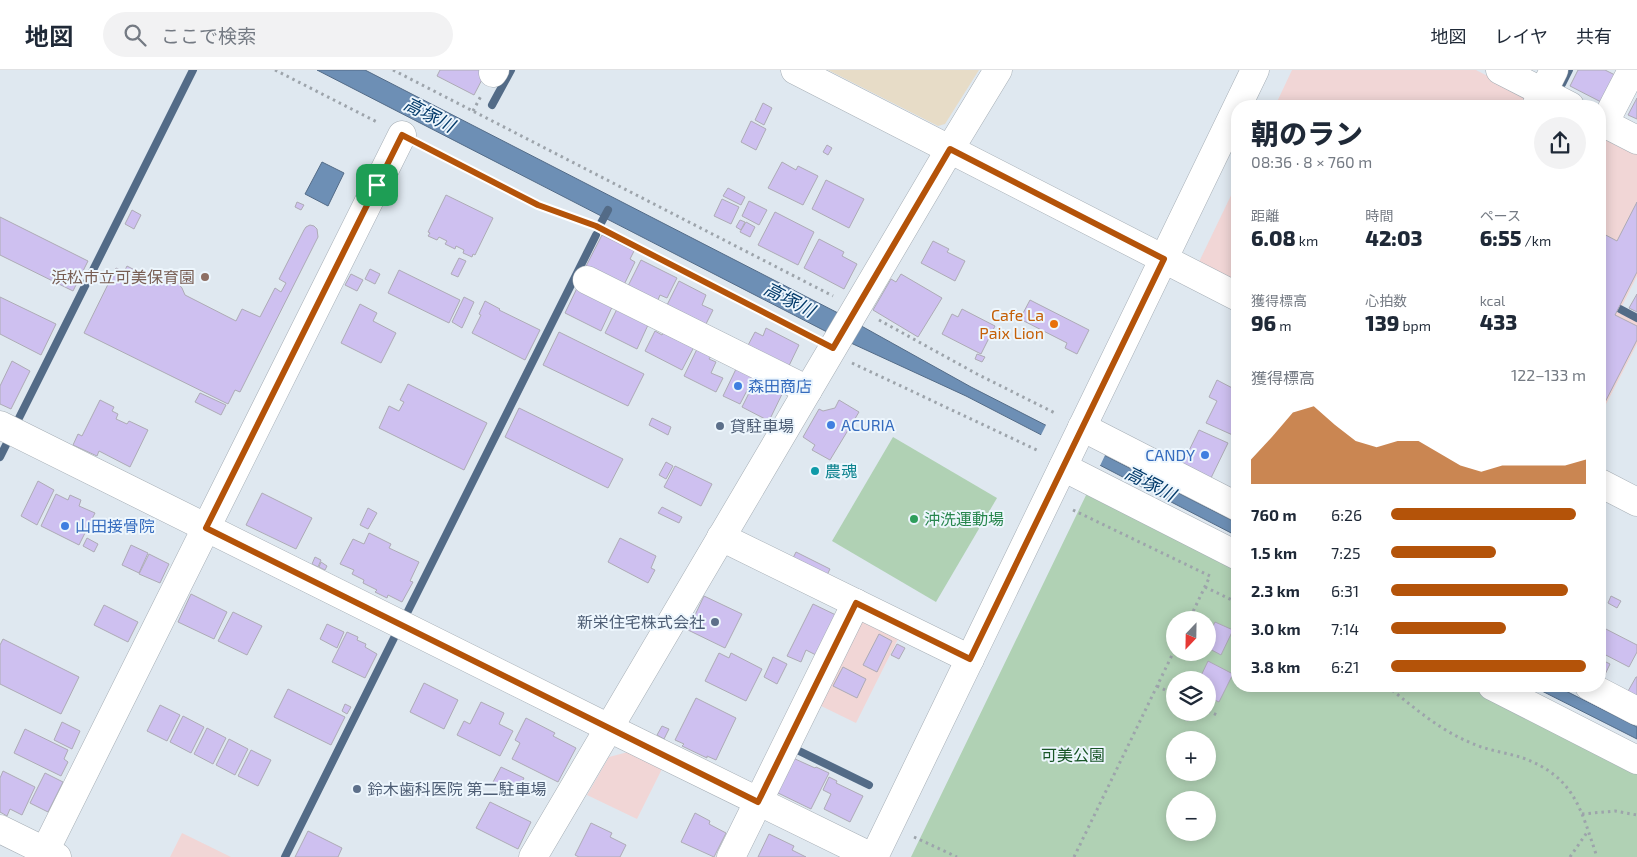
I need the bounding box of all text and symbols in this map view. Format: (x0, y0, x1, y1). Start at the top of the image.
search box (103, 12, 453, 57)
text: 地図 (25, 21, 73, 50)
icon: search (121, 21, 149, 49)
text: ここで検索 (161, 24, 256, 47)
text: 地図 (1431, 25, 1467, 47)
text: レイヤ (1495, 25, 1548, 47)
text: 共有 (1576, 25, 1612, 47)
water label: 高塚川 (400, 92, 460, 137)
text: 朝のラン (1251, 116, 1363, 150)
button: share (1534, 117, 1586, 169)
text: 08:36 · 8 × 760 m (1251, 152, 1372, 171)
pin (356, 164, 398, 206)
icon: arrive (363, 171, 391, 199)
text: 距離 (1251, 207, 1279, 224)
text: 時間 (1365, 207, 1393, 224)
text: ペース (1480, 207, 1521, 224)
text: 6.08 (1251, 225, 1296, 250)
text: 42:03 (1365, 225, 1423, 250)
text: 6:55 (1480, 225, 1521, 250)
text: km (1296, 232, 1318, 249)
text: /km (1521, 232, 1551, 249)
place label: 浜松市立可美保育園 (51, 267, 195, 286)
marker: 浜松市立可美保育園 (199, 271, 211, 283)
water label: 高塚川 (760, 277, 820, 322)
text: 獲得標高 (1251, 292, 1307, 309)
text: 心拍数 (1365, 292, 1407, 309)
text: kcal (1480, 292, 1505, 309)
place label: Cafe La Paix Lion (979, 305, 1044, 342)
text: 433 (1480, 309, 1517, 334)
text: 96 (1251, 310, 1276, 335)
text: 139 (1365, 310, 1399, 335)
text: m (1276, 317, 1292, 334)
text: bpm (1399, 317, 1431, 334)
marker: Cafe La Paix Lion (1048, 318, 1060, 330)
text: 122–133 m (1511, 365, 1586, 384)
text: 獲得標高 (1251, 368, 1315, 387)
place label: 森田商店 (748, 376, 812, 395)
marker: 森田商店 (732, 380, 744, 392)
place label: ACURIA (841, 415, 895, 434)
place label: 貸駐車場 (730, 416, 794, 435)
marker: ACURIA (825, 419, 837, 431)
marker: 貸駐車場 (714, 420, 726, 432)
place label: CANDY (1145, 445, 1195, 464)
marker: CANDY (1199, 449, 1211, 461)
place label: 農魂 (825, 461, 857, 480)
water label: 高塚川 (1121, 461, 1181, 506)
marker: 農魂 (809, 465, 821, 477)
text: 760 m (1251, 505, 1297, 524)
text: 6:26 (1331, 505, 1362, 524)
place label: 沖洗運動場 (924, 509, 1004, 528)
marker: 沖洗運動場 (908, 513, 920, 525)
place label: 山田接骨院 (75, 516, 155, 535)
marker: 山田接骨院 (59, 520, 71, 532)
text: 1.5 km (1251, 543, 1297, 562)
text: 7:25 (1331, 543, 1361, 562)
text: 2.3 km (1251, 581, 1300, 600)
text: 6:31 (1331, 581, 1359, 600)
north arrow (1166, 611, 1216, 661)
map controls (1166, 611, 1216, 841)
place label: 新栄住宅株式会社 (577, 612, 705, 631)
marker: 新栄住宅株式会社 (709, 616, 721, 628)
text: 3.0 km (1251, 619, 1301, 638)
text: 7:14 (1331, 619, 1359, 638)
text: 3.8 km (1251, 657, 1300, 676)
text: 6:21 (1331, 657, 1359, 676)
button: layers (1166, 671, 1216, 721)
button: + (1166, 731, 1216, 781)
park label: 可美公園 (1041, 745, 1105, 764)
place label: 鈴木歯科医院 第二駐車場 (367, 779, 547, 798)
marker: 鈴木歯科医院 第二駐車場 (351, 783, 363, 795)
button: − (1166, 791, 1216, 841)

